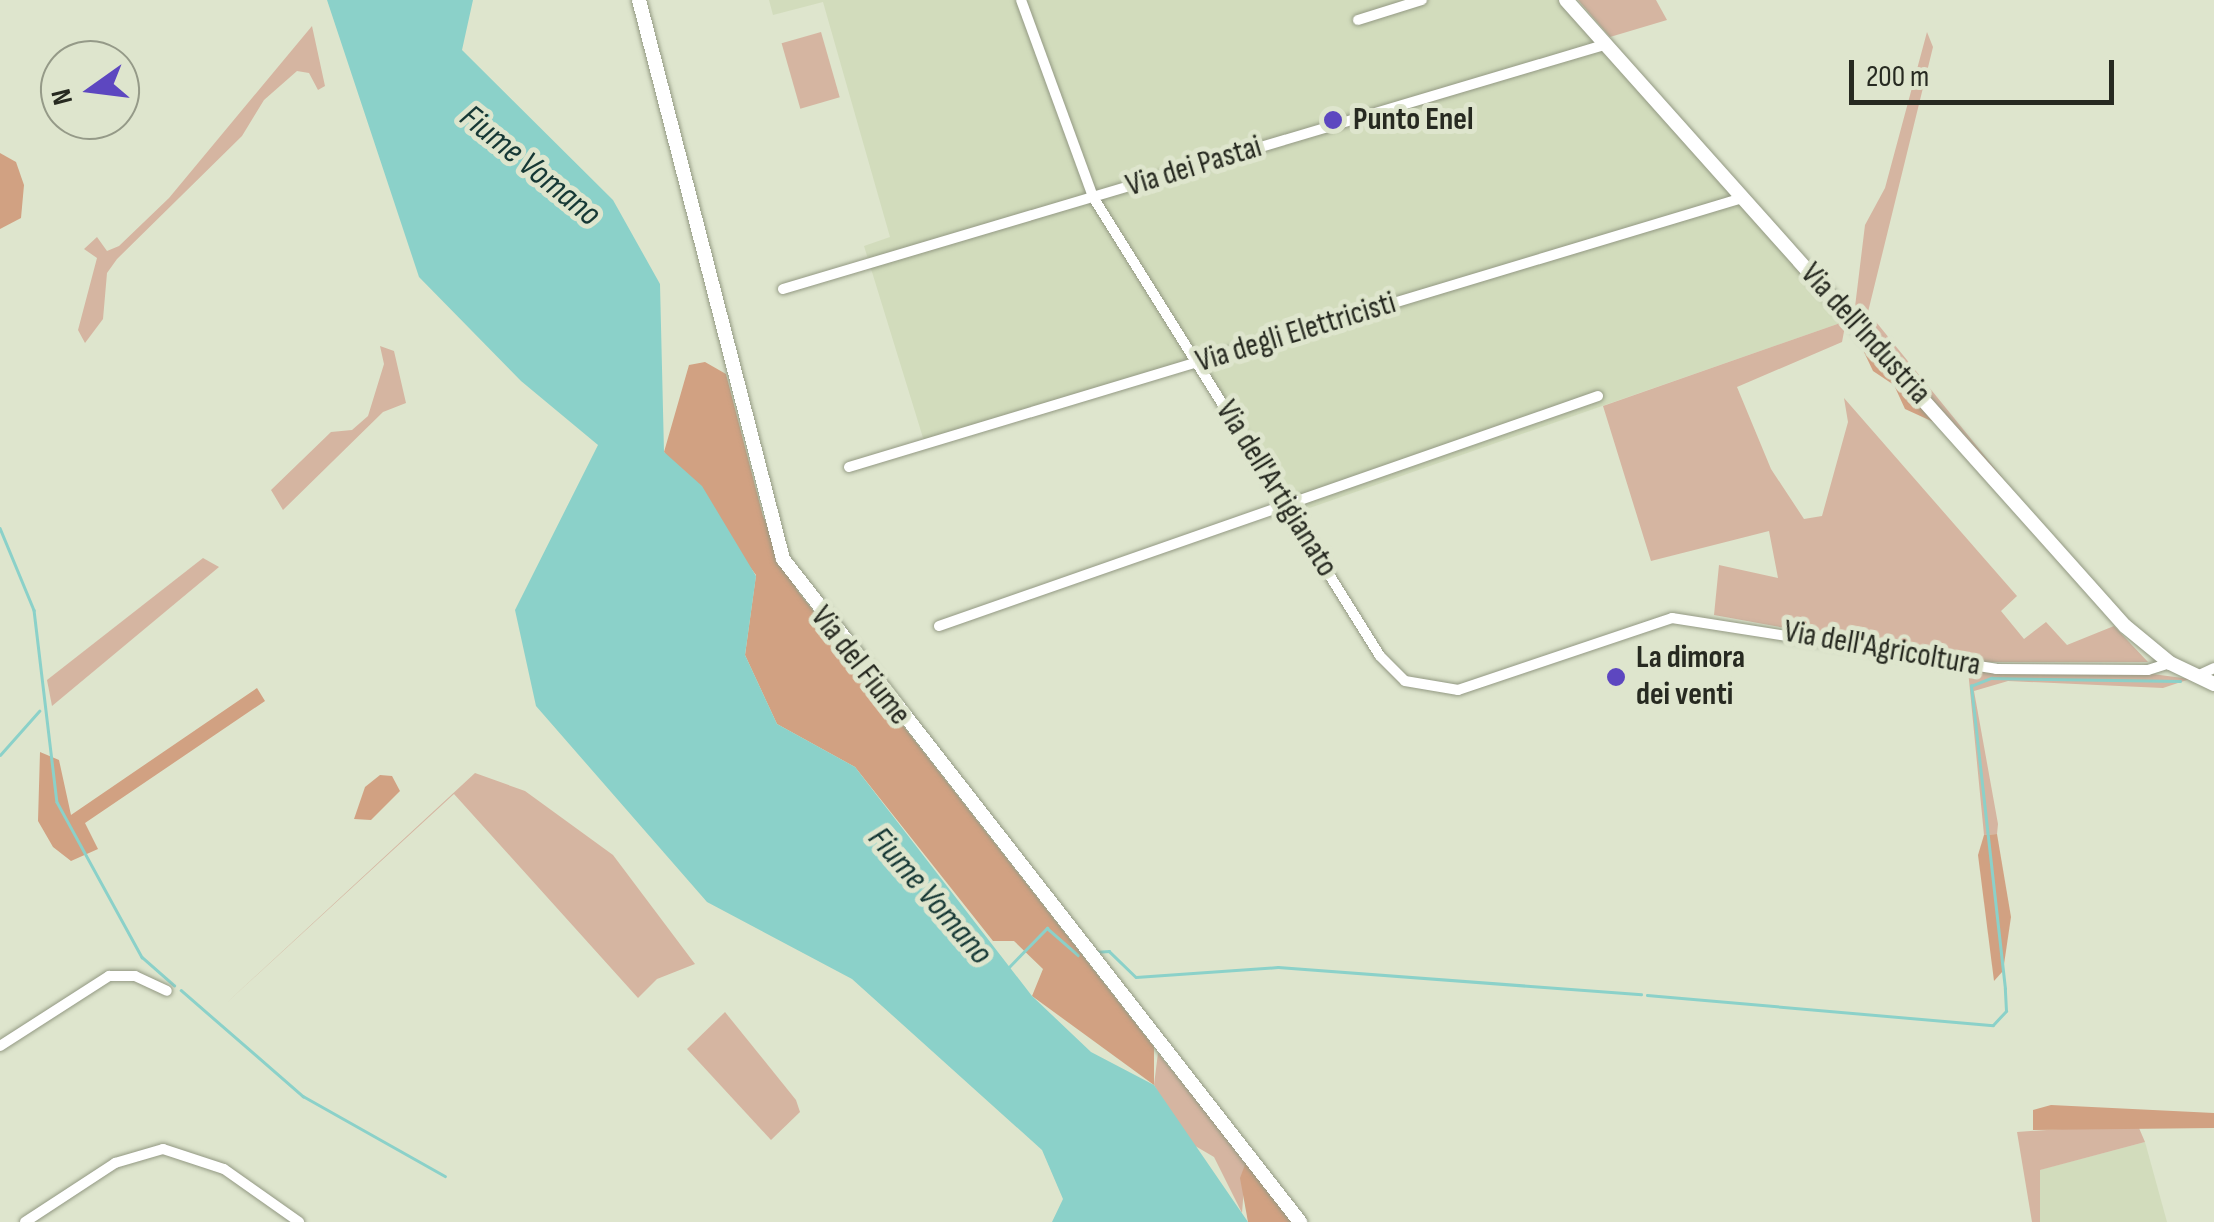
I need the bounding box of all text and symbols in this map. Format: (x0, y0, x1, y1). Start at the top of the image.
north arrow (40, 40, 140, 140)
scale bar (1854, 40, 2119, 102)
text: 200 m (1866, 59, 1929, 95)
text: N (45, 86, 80, 108)
water label: Fiume Vomano (451, 96, 609, 236)
place label: Punto Enel (1353, 101, 1473, 139)
marker: Punto Enel (1322, 109, 1344, 131)
street label: Via dei Pastai (1122, 128, 1266, 206)
street label: Via dell'Industria (1792, 256, 1938, 412)
street label: Via degli Elettricisti (1191, 284, 1401, 382)
street label: Via dell'Artigianato (1207, 394, 1345, 584)
street label: Via del Fiume (802, 599, 918, 733)
street label: Via dell'Agricoltura (1781, 613, 1983, 685)
place label: La dimora dei venti (1636, 640, 1745, 715)
marker: La dimora dei venti (1605, 666, 1627, 688)
water label: Fiume Vomano (859, 818, 1001, 974)

